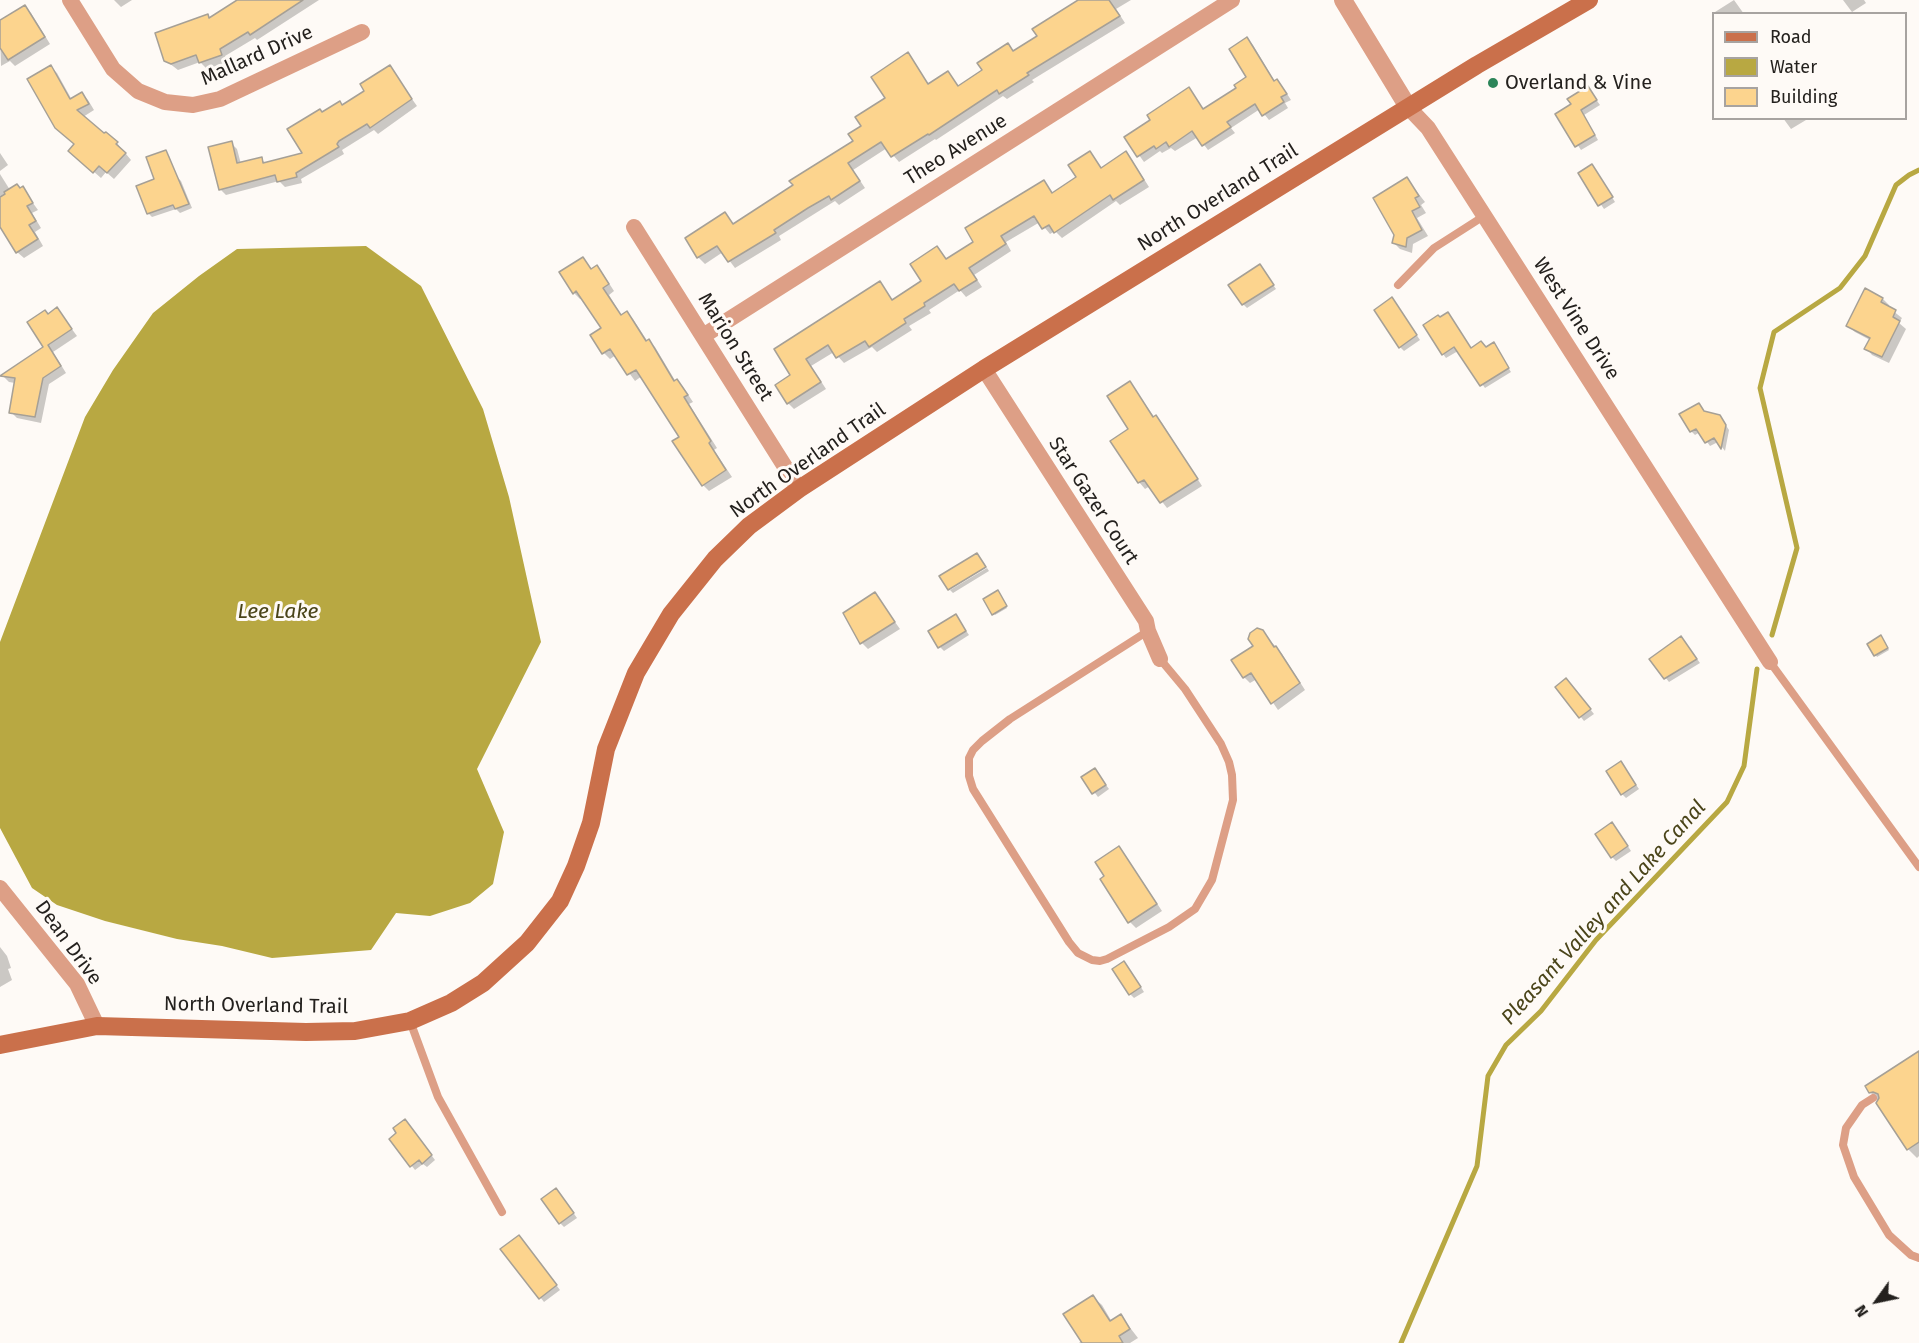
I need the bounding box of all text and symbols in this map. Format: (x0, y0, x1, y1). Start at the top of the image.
legend (1712, 12, 1907, 120)
street label: Mallard Drive (197, 21, 317, 91)
text: Road (1770, 26, 1812, 48)
text: Water (1770, 56, 1817, 78)
place label: Overland & Vine (1505, 71, 1652, 95)
marker: Overland & Vine (1486, 76, 1500, 90)
text: Building (1770, 86, 1837, 108)
street label: Theo Avenue (900, 109, 1012, 191)
street label: North Overland Trail (1134, 139, 1302, 257)
street label: West Vine Drive (1528, 253, 1624, 385)
street label: Marion Street (692, 289, 778, 405)
street label: North Overland Trail (726, 398, 890, 524)
street label: Star Gazer Court (1043, 433, 1143, 569)
water label: Lee Lake (238, 599, 318, 625)
water label: Pleasant Valley and Lake Canal (1496, 796, 1712, 1030)
street label: Dean Drive (29, 896, 107, 990)
street label: North Overland Trail (164, 992, 348, 1020)
north arrow (1847, 1271, 1907, 1331)
text: N (1851, 1301, 1872, 1321)

